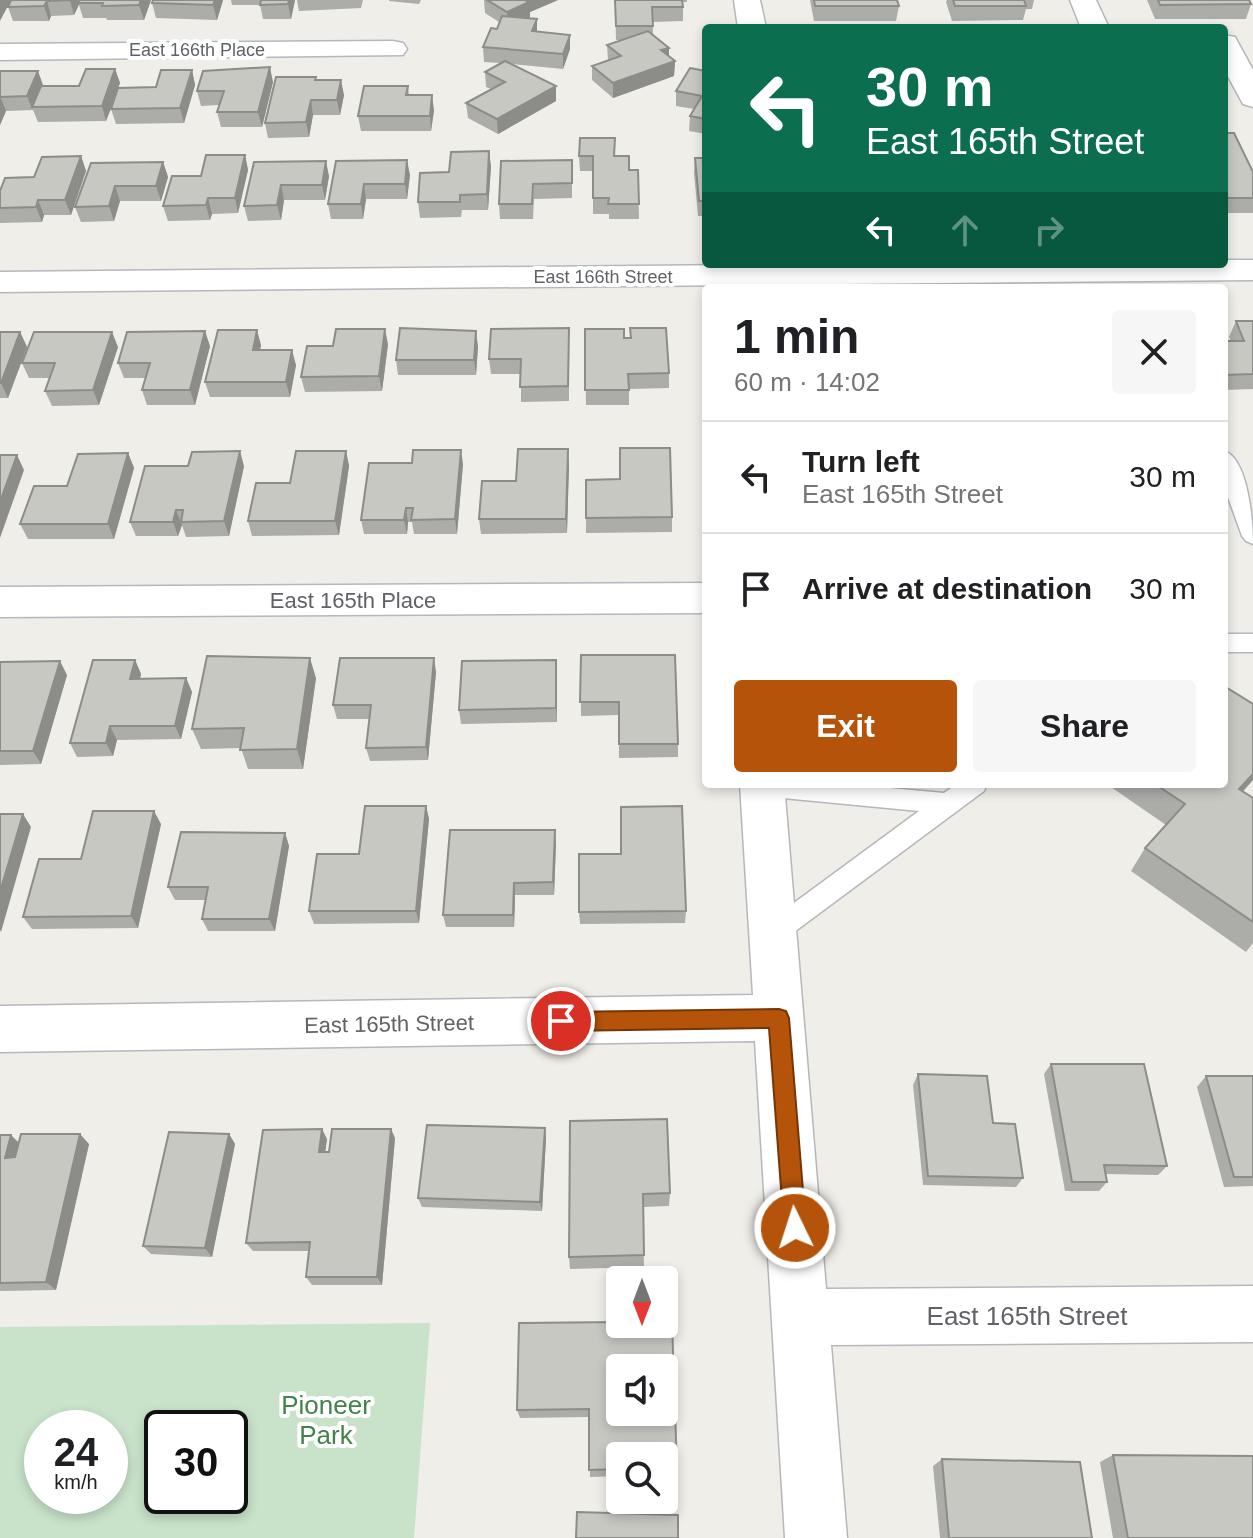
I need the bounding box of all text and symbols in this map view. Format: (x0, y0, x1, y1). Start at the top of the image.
street label: East 166th Place (129, 40, 265, 60)
text: 30 m (866, 55, 994, 118)
icon: left (734, 56, 838, 160)
text: East 165th Street (866, 121, 1144, 162)
icon: left (859, 208, 903, 252)
icon: ahead (943, 208, 987, 252)
icon: right (1027, 208, 1071, 252)
street label: East 166th Street (533, 267, 673, 287)
text: 1 min (734, 310, 859, 363)
button: close (1112, 310, 1196, 394)
text: 60 m · 14:02 (734, 367, 880, 397)
text: Turn left (802, 445, 920, 478)
icon: left (734, 455, 778, 499)
text: 30 m (1129, 460, 1196, 493)
text: East 165th Street (802, 479, 1003, 509)
icon: arrive (734, 567, 778, 611)
text: Arrive at destination (802, 572, 1092, 605)
text: 30 m (1129, 572, 1196, 605)
street label: East 165th Place (270, 588, 436, 613)
button: Exit (734, 680, 957, 772)
button: Share (973, 680, 1196, 772)
pin (527, 987, 595, 1055)
icon: arrive (539, 999, 583, 1043)
street label: East 165th Street (304, 1010, 474, 1038)
position arrow (753, 1186, 837, 1270)
north arrow (606, 1266, 678, 1338)
map controls (606, 1266, 678, 1514)
street label: East 165th Street (927, 1301, 1128, 1331)
button: sound (606, 1354, 678, 1426)
park label: Pioneer Park (281, 1390, 371, 1450)
speed limit sign: 30 (144, 1410, 248, 1514)
text: 24 (54, 1430, 98, 1474)
button: search (606, 1442, 678, 1514)
text: km/h (54, 1471, 98, 1493)

